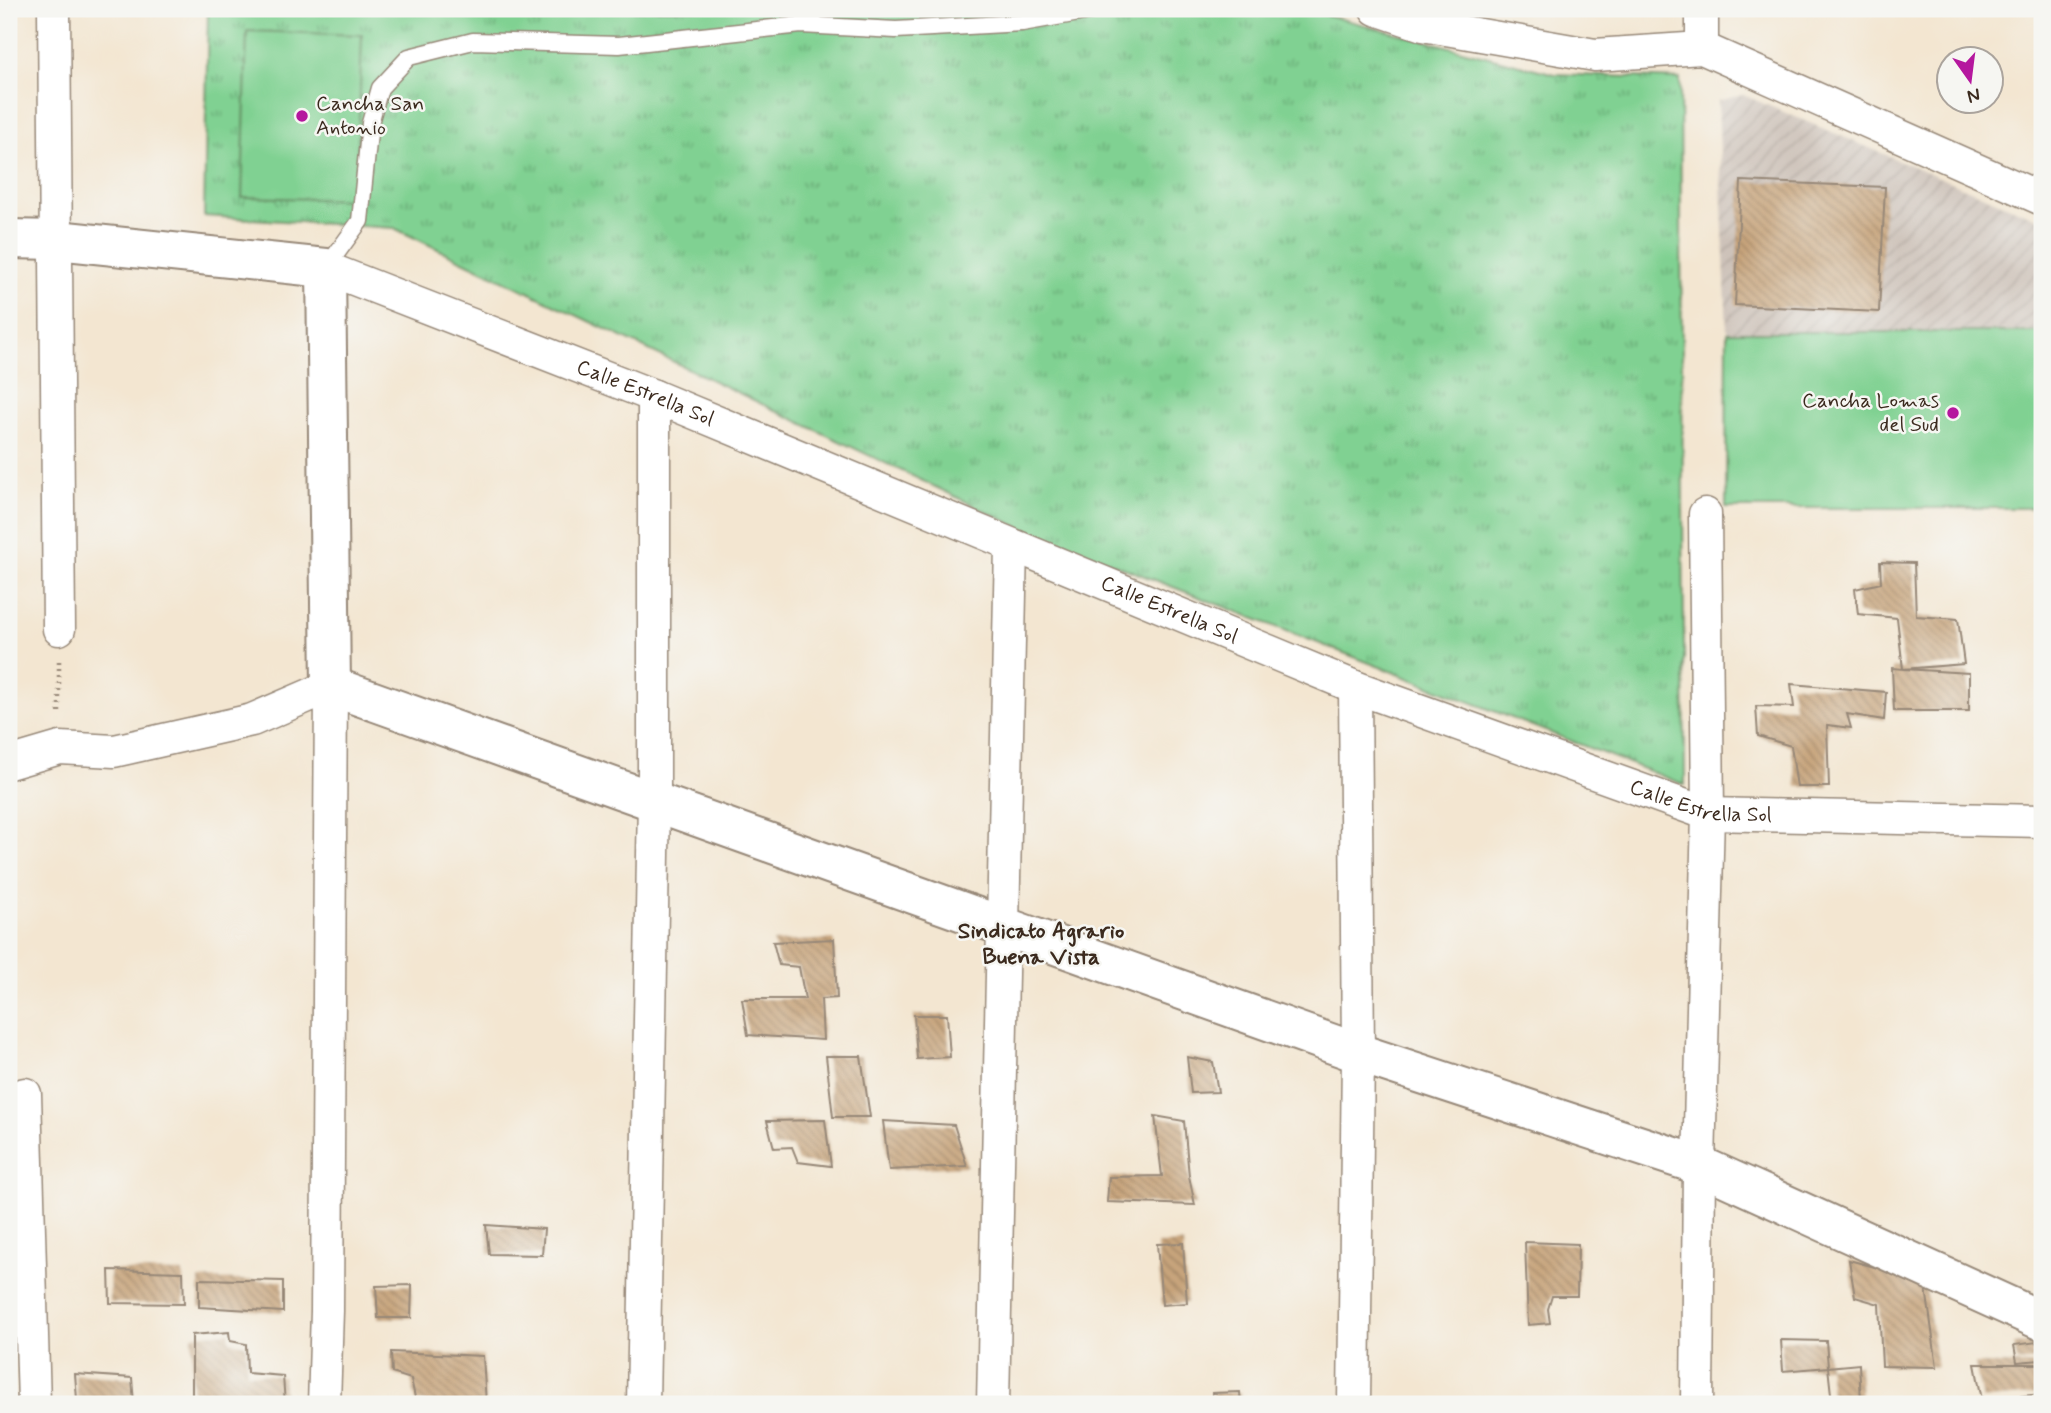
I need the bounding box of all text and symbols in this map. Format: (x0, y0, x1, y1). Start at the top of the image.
north arrow (1936, 46, 2006, 116)
text: N (1965, 81, 1983, 109)
place label: Cancha San Antonio (316, 90, 424, 142)
marker: Cancha San Antonio (294, 108, 310, 124)
street label: Calle Estrella Sol (572, 353, 718, 433)
place label: Cancha Lomas del Sud (1802, 387, 1939, 439)
marker: Cancha Lomas del Sud (1945, 405, 1961, 421)
street label: Calle Estrella Sol (1096, 569, 1242, 651)
street label: Calle Estrella Sol (1626, 773, 1772, 829)
district label: Sindicato Agrario Buena Vista (958, 917, 1124, 973)

